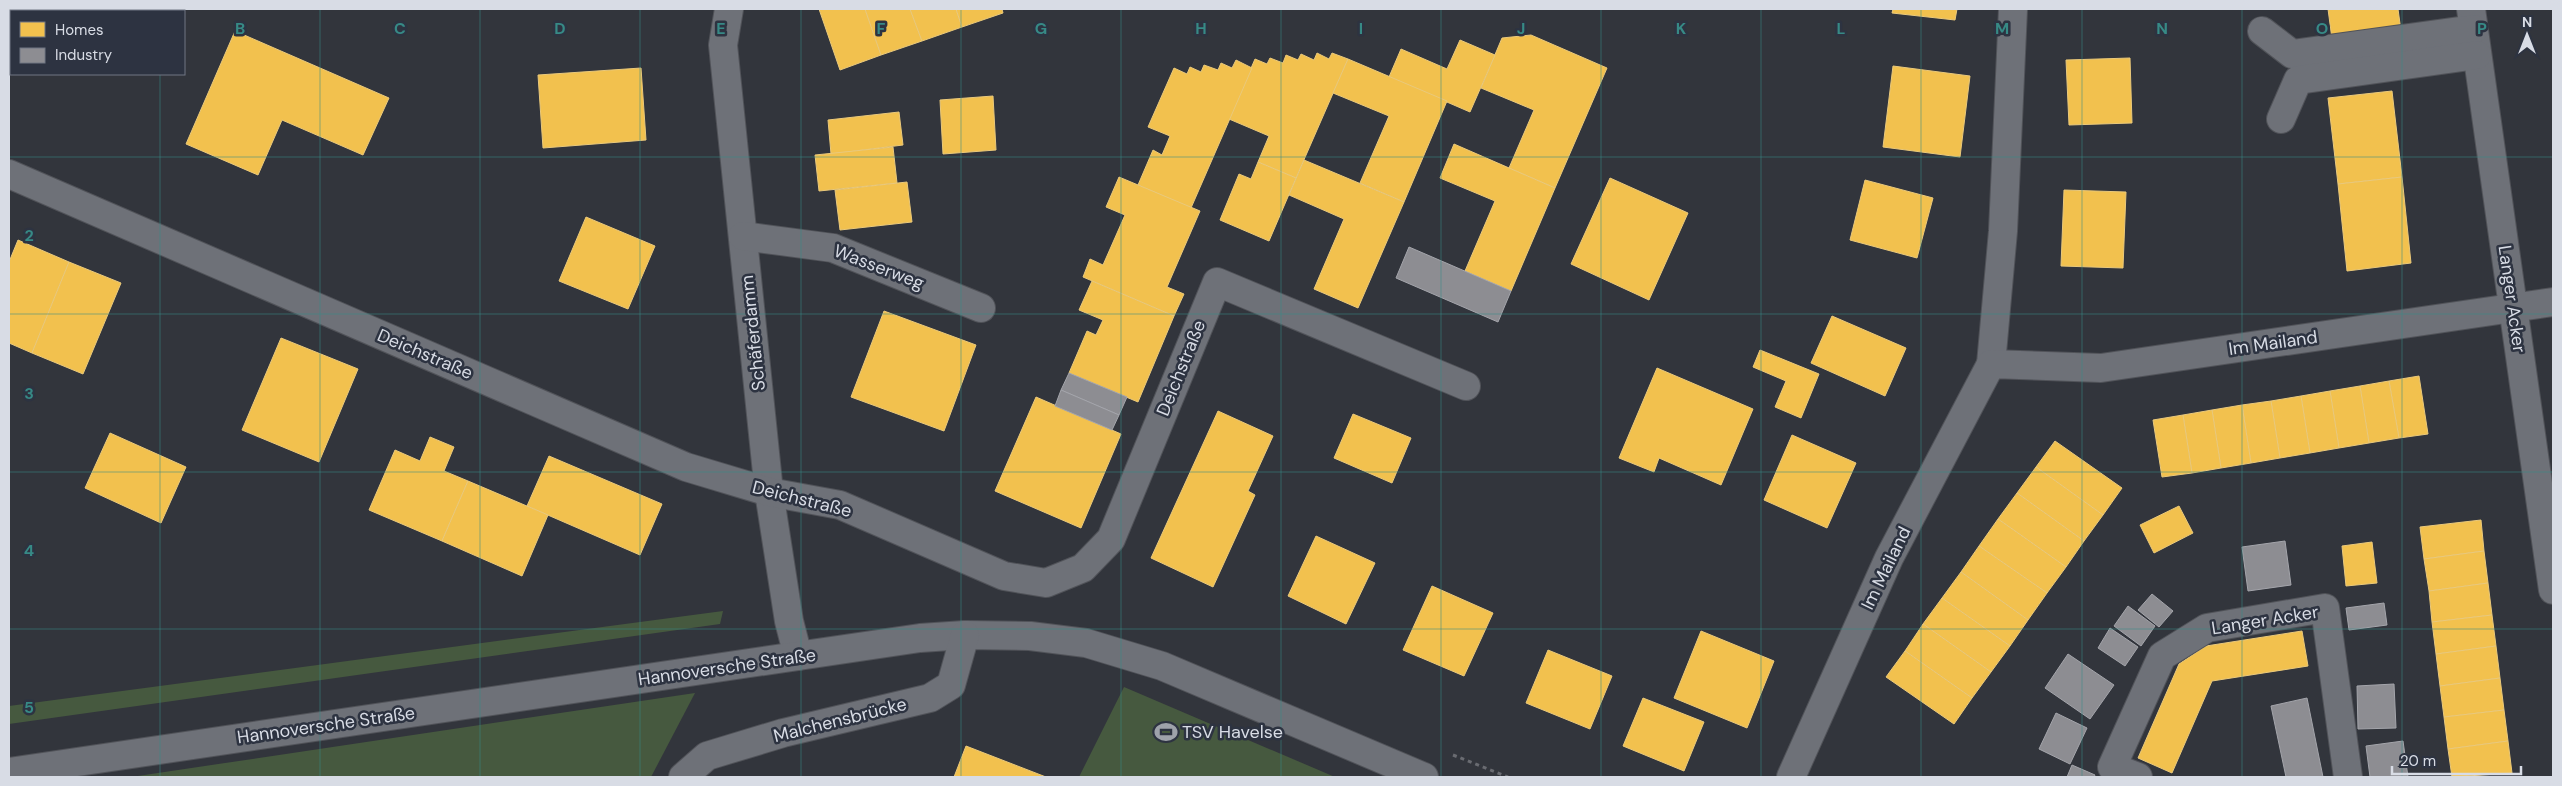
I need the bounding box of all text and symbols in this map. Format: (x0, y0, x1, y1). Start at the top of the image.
legend (10, 10, 185, 75)
north arrow (2502, 10, 2552, 60)
text: N (2522, 13, 2532, 31)
text: B (235, 18, 245, 39)
text: C (394, 18, 406, 39)
text: D (554, 18, 566, 39)
text: E (716, 18, 726, 39)
text: F (877, 18, 886, 39)
text: G (1035, 18, 1047, 39)
text: H (1195, 18, 1207, 39)
text: I (1359, 18, 1363, 39)
text: J (1517, 18, 1525, 39)
text: K (1676, 18, 1687, 39)
text: L (1837, 18, 1846, 39)
text: M (1995, 18, 2009, 39)
text: N (2156, 18, 2168, 39)
text: O (2316, 18, 2328, 39)
text: P (2477, 18, 2487, 39)
text: Homes (55, 20, 104, 40)
text: Industry (55, 45, 113, 65)
text: 2 (24, 225, 34, 246)
street label: Wasserweg (830, 239, 928, 295)
street label: Langer Acker (2493, 244, 2531, 354)
street label: Schäferdamm (735, 274, 771, 392)
street label: Deichstraße (1151, 316, 1211, 420)
street label: Deichstraße (374, 323, 476, 385)
street label: Im Mailand (2227, 325, 2319, 361)
text: 3 (24, 383, 34, 404)
street label: Deichstraße (750, 475, 854, 523)
street label: Im Mailand (1856, 522, 1916, 614)
text: 4 (24, 540, 34, 561)
street label: Langer Acker (2210, 600, 2321, 640)
street label: Hannoversche Straße (637, 643, 817, 691)
street label: Malchensbrücke (771, 692, 909, 748)
text: 5 (24, 697, 34, 718)
street label: Hannoversche Straße (236, 701, 416, 749)
sports icon: TSV Havelse (1153, 719, 1179, 745)
place label: TSV Havelse (1182, 720, 1283, 744)
scale bar (2392, 744, 2521, 776)
text: 20 m (2400, 751, 2436, 771)

